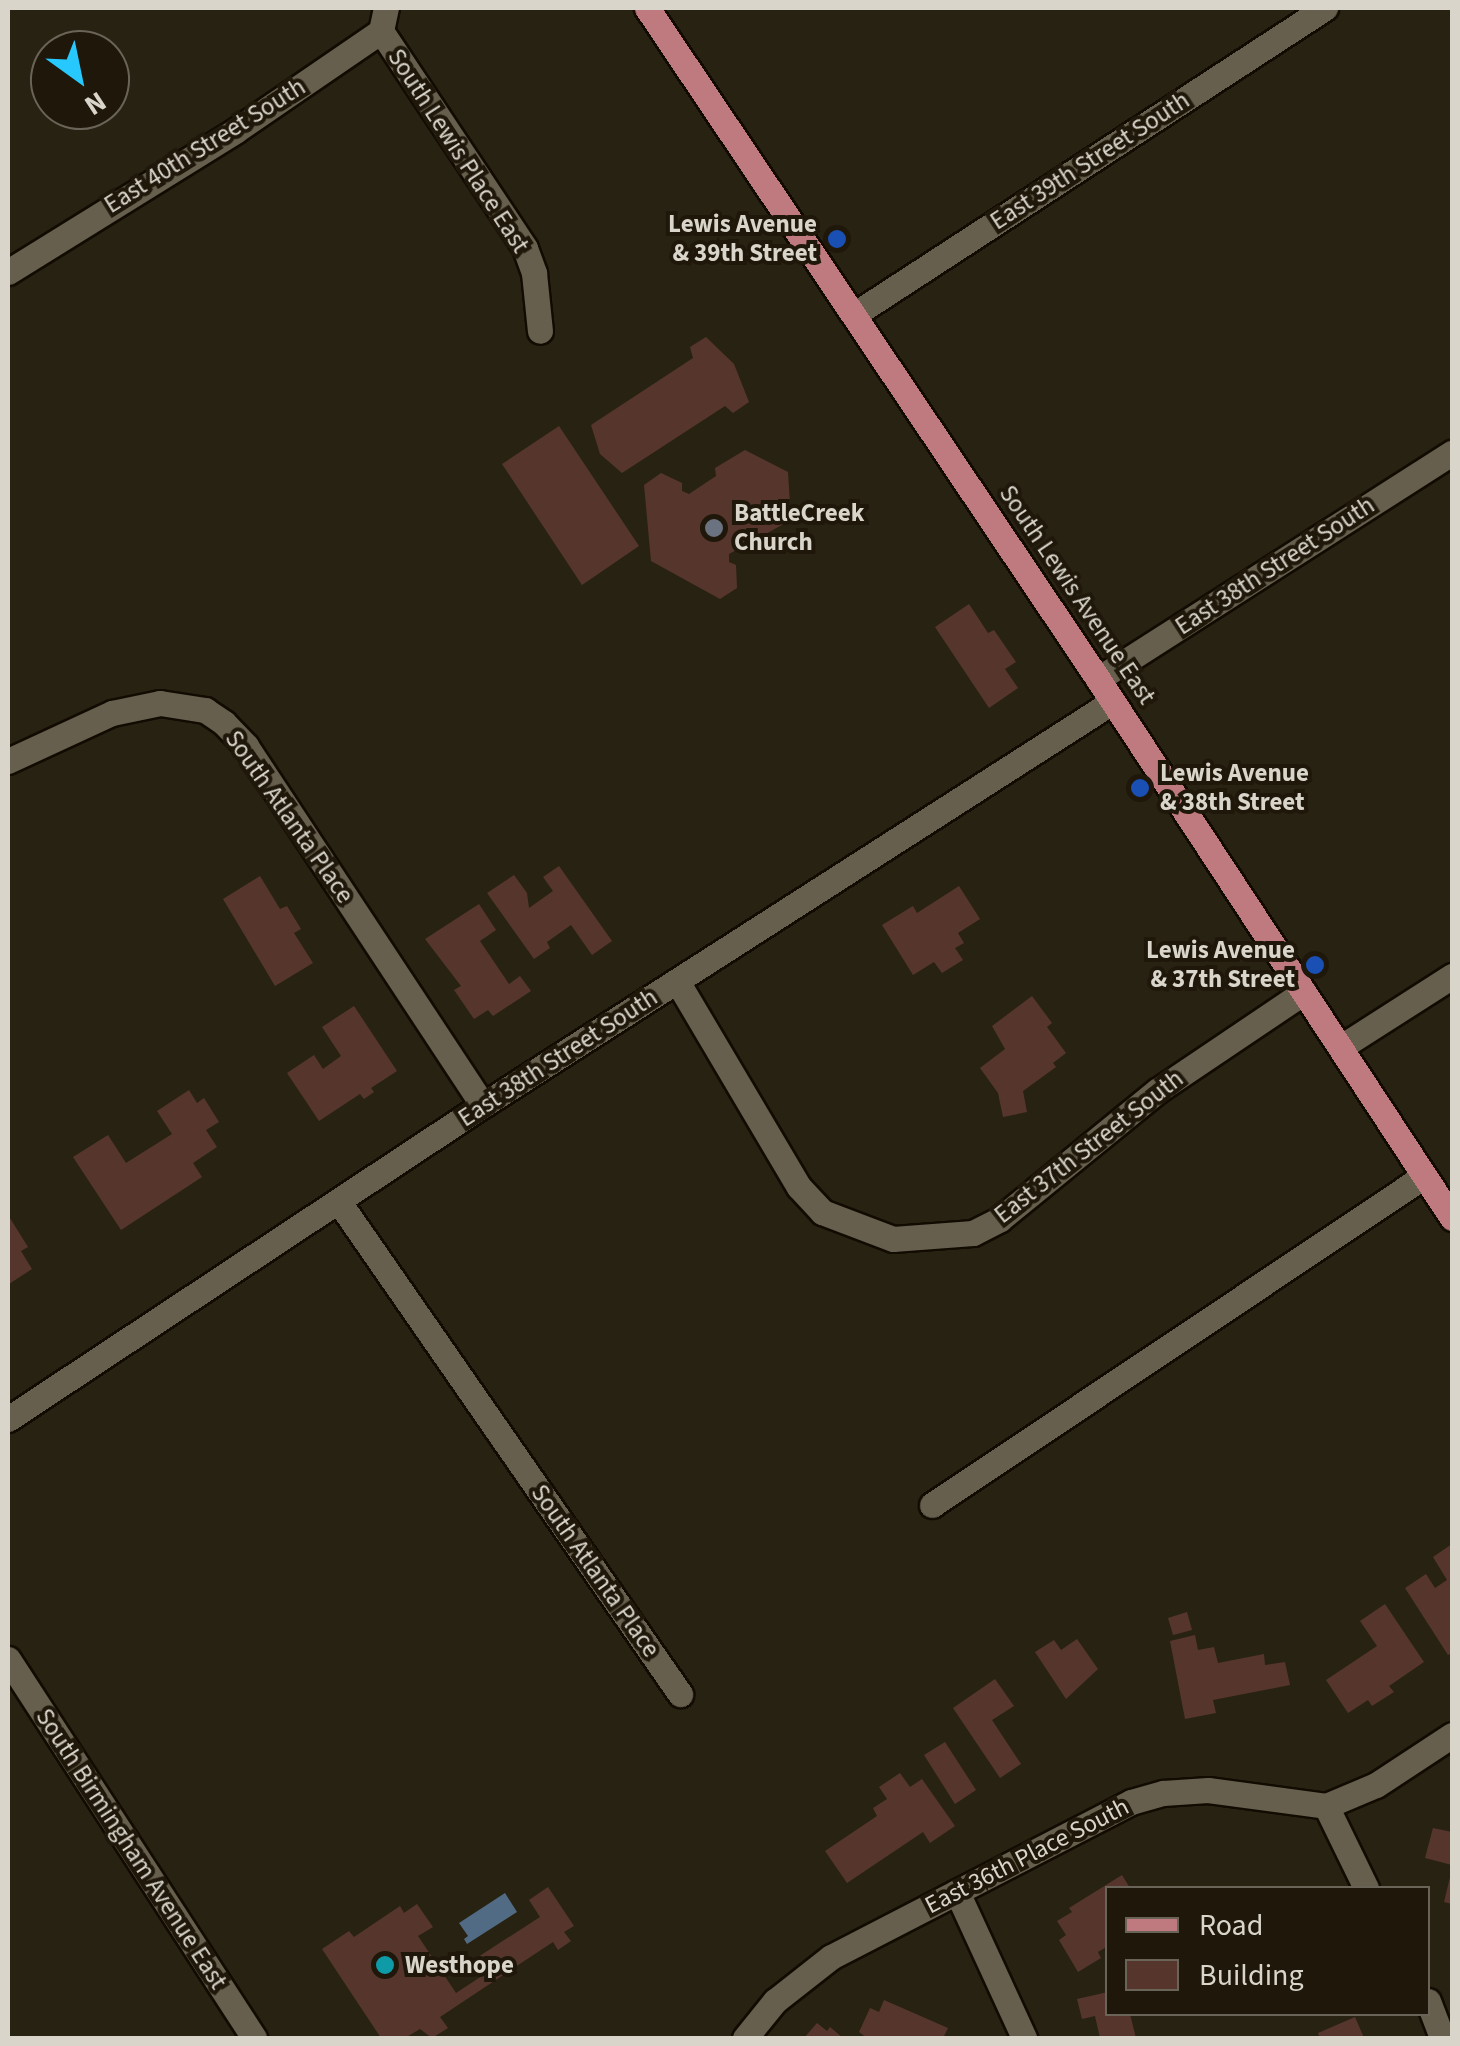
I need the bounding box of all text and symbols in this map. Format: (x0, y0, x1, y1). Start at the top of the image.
north arrow (30, 30, 130, 130)
street label: South Lewis Place East (381, 43, 535, 259)
street label: East 40th Street South (99, 72, 311, 220)
text: N (77, 82, 114, 125)
street label: East 39th Street South (985, 85, 1195, 237)
place label: Lewis Avenue & 39th Street (668, 210, 817, 269)
marker: Lewis Avenue & 39th Street (826, 228, 848, 250)
street label: South Lewis Avenue East (992, 480, 1162, 710)
street label: East 38th Street South (1170, 490, 1380, 642)
place label: BattleCreek Church (734, 499, 864, 558)
marker: BattleCreek Church (703, 517, 725, 539)
street label: South Atlanta Place (218, 725, 360, 909)
place label: Lewis Avenue & 38th Street (1160, 759, 1309, 818)
marker: Lewis Avenue & 38th Street (1129, 777, 1151, 799)
place label: Lewis Avenue & 37th Street (1146, 936, 1295, 995)
marker: Lewis Avenue & 37th Street (1304, 954, 1326, 976)
street label: East 38th Street South (453, 982, 663, 1134)
street label: East 37th Street South (989, 1064, 1189, 1230)
street label: South Atlanta Place (524, 1479, 666, 1663)
street label: South Birmingham Avenue East (29, 1703, 233, 1995)
street label: East 36th Place South (920, 1792, 1134, 1920)
legend (1105, 1886, 1430, 2016)
text: Road (1199, 1904, 1263, 1947)
place label: Westhope (405, 1950, 514, 1980)
marker: Westhope (374, 1954, 396, 1976)
text: Building (1199, 1954, 1304, 1997)

